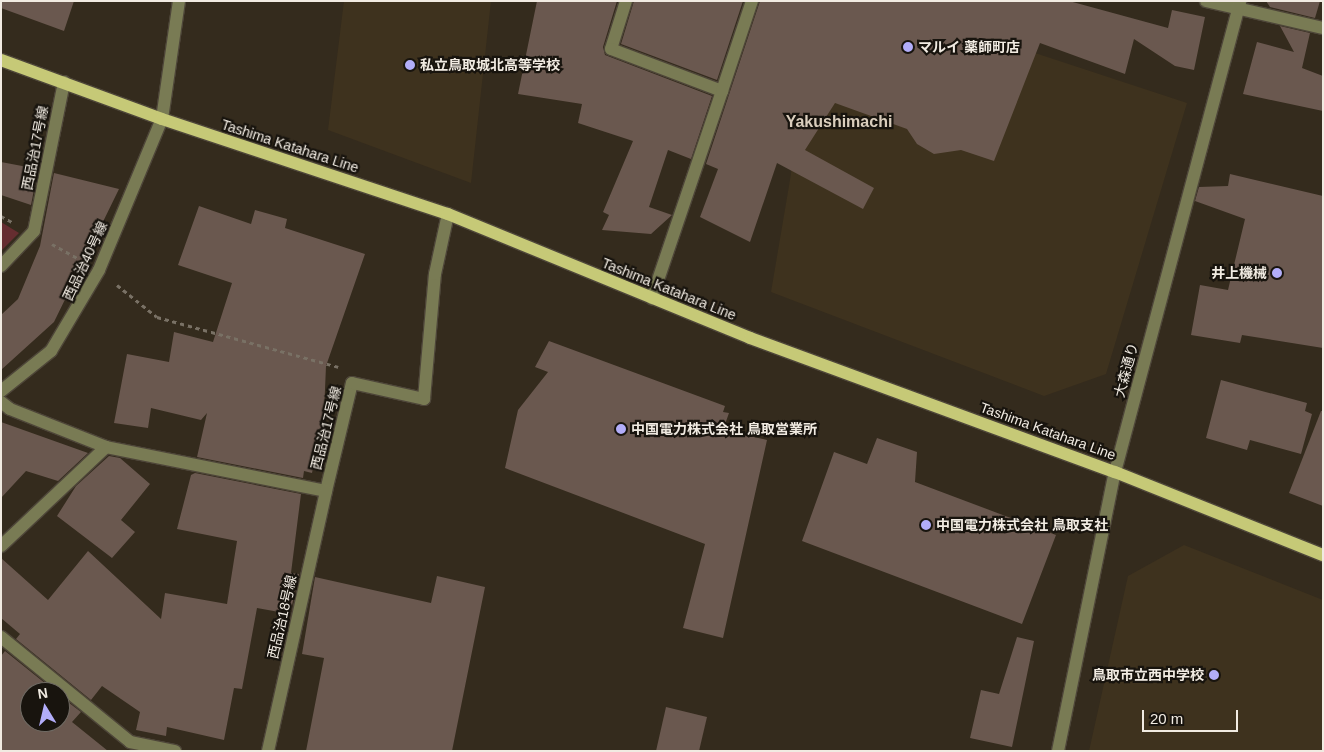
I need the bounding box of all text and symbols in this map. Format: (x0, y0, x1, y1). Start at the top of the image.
place label: マルイ 薬師町店 (918, 39, 1020, 55)
marker: マルイ 薬師町店 (902, 41, 914, 53)
place label: 私立鳥取城北高等学校 (420, 57, 560, 73)
marker: 私立鳥取城北高等学校 (404, 59, 416, 71)
street label: 西品治17号線 (19, 104, 51, 192)
district label: Yakushimachi (786, 112, 892, 132)
street label: Tashima Katahara Line (219, 116, 361, 176)
street label: 西品治40号線 (59, 219, 111, 303)
street label: Tashima Katahara Line (599, 254, 739, 324)
place label: 井上機械 (1211, 265, 1267, 281)
marker: 井上機械 (1271, 267, 1283, 279)
street label: 大森通り (1111, 341, 1141, 399)
street label: 西品治17号線 (307, 384, 345, 472)
street label: Tashima Katahara Line (978, 399, 1118, 463)
place label: 中国電力株式会社 鳥取営業所 (631, 421, 817, 437)
marker: 中国電力株式会社 鳥取営業所 (615, 423, 627, 435)
place label: 中国電力株式会社 鳥取支社 (936, 517, 1108, 533)
marker: 中国電力株式会社 鳥取支社 (920, 519, 932, 531)
street label: 西品治18号線 (264, 573, 300, 661)
place label: 鳥取市立西中学校 (1092, 667, 1204, 683)
marker: 鳥取市立西中学校 (1208, 669, 1220, 681)
north arrow (20, 682, 70, 732)
text: N (37, 684, 49, 702)
scale bar (1144, 700, 1240, 732)
text: 20 m (1150, 710, 1183, 727)

